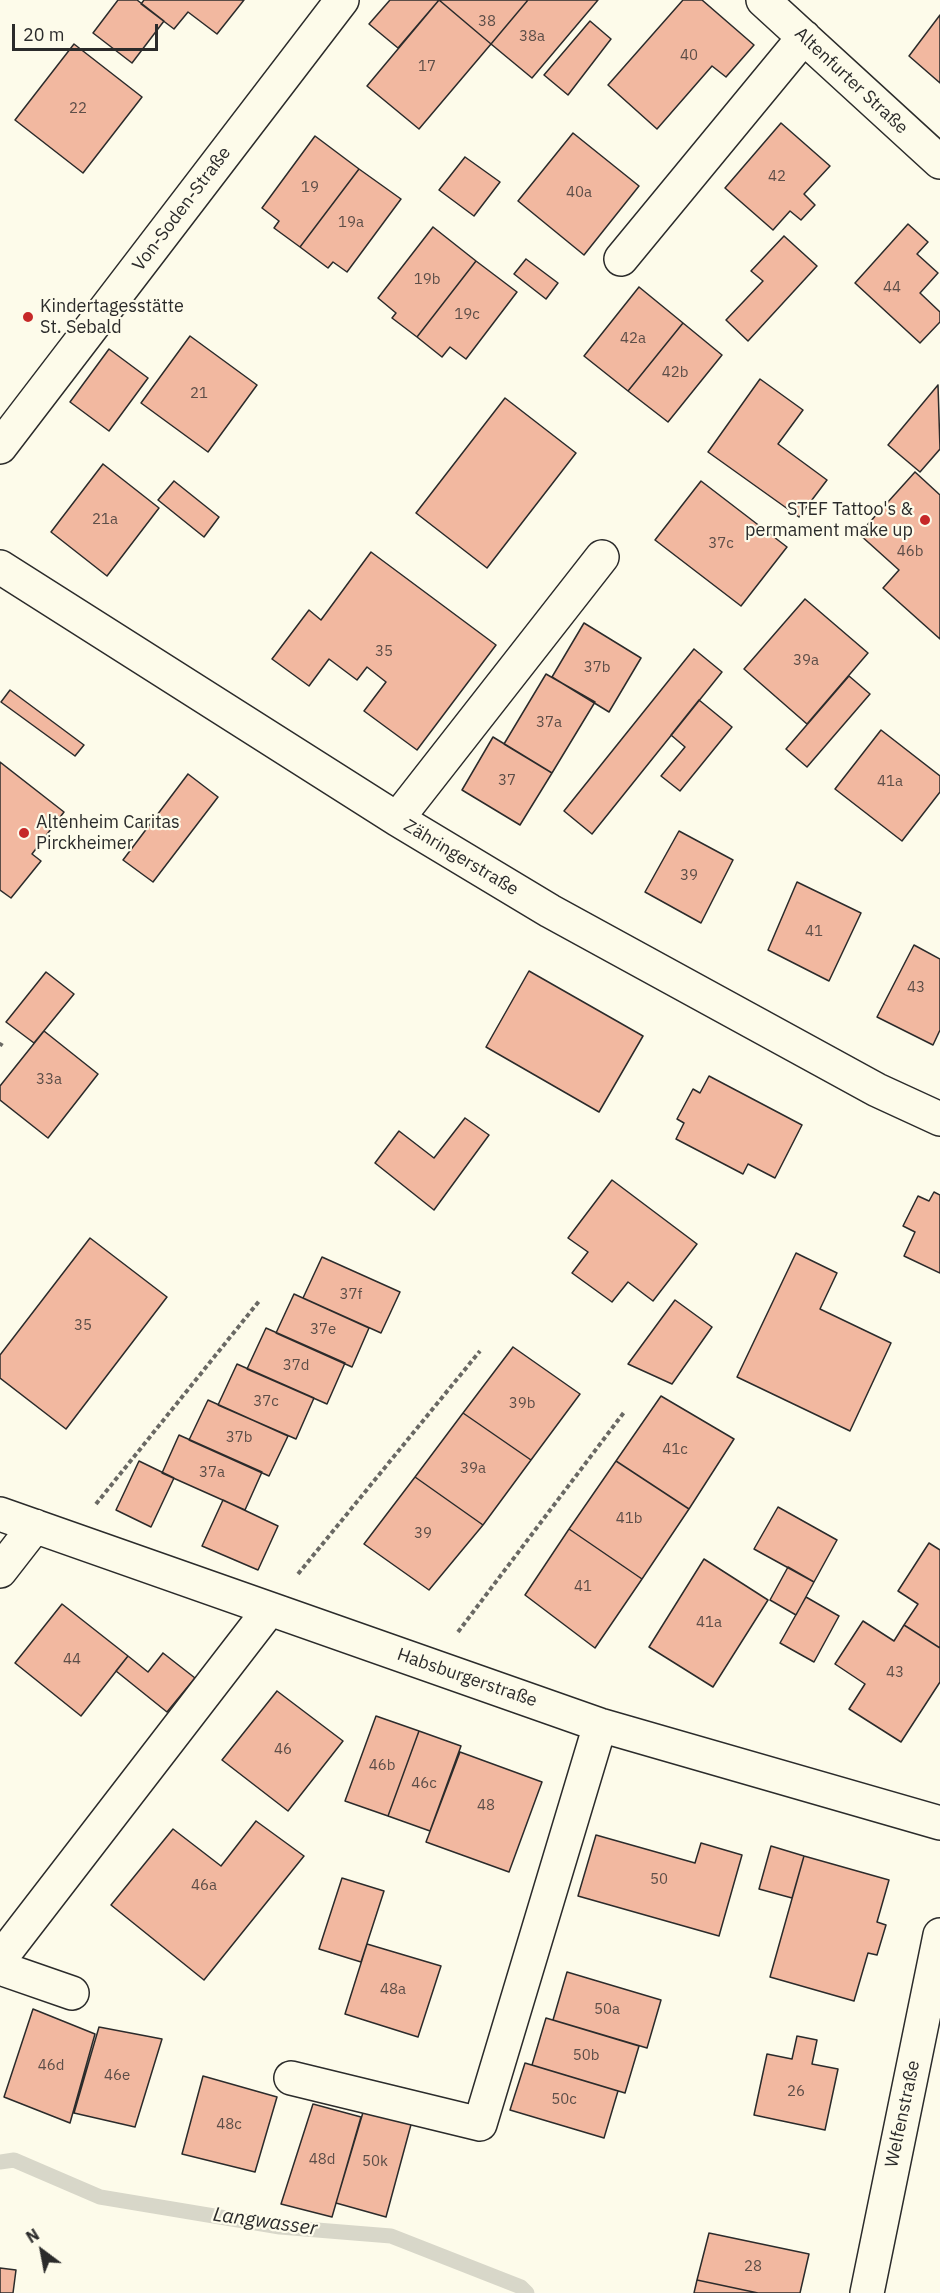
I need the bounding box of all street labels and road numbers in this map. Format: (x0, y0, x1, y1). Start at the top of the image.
street label: Altenfurter Straße (790, 23, 912, 139)
street label: Von-Soden-Straße (128, 143, 236, 275)
street label: Zähringerstraße (400, 815, 522, 901)
street label: Habsburgerstraße (394, 1644, 540, 1712)
street label: Welfenstraße (881, 2058, 925, 2170)

